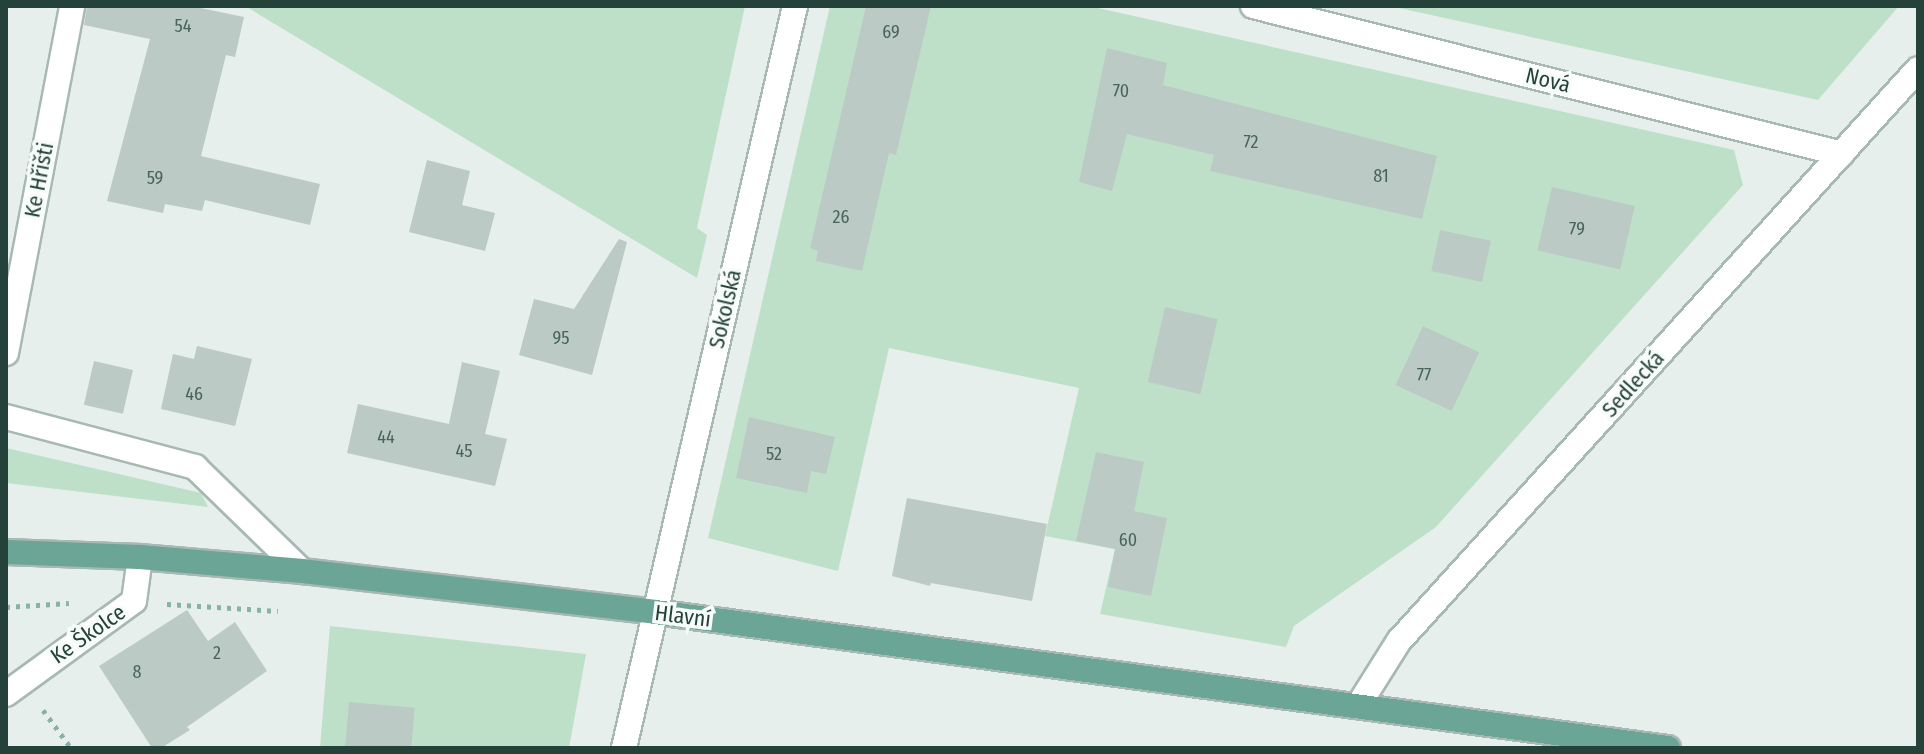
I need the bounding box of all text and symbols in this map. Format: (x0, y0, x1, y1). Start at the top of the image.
house number: 54 (175, 15, 191, 37)
house number: 69 (882, 21, 900, 43)
street label: Nová (1523, 62, 1573, 98)
house number: 70 (1113, 80, 1129, 102)
house number: 72 (1243, 131, 1259, 153)
street label: Ke Hřišti (19, 140, 59, 220)
house number: 81 (1373, 165, 1389, 187)
house number: 59 (147, 167, 163, 189)
house number: 26 (833, 206, 849, 228)
house number: 79 (1569, 218, 1585, 240)
street label: Sokolská (703, 267, 747, 351)
house number: 95 (552, 327, 570, 349)
street label: Sedlecká (1596, 345, 1670, 423)
house number: 77 (1417, 364, 1431, 386)
house number: 46 (185, 383, 203, 405)
house number: 44 (377, 426, 395, 448)
house number: 45 (456, 440, 472, 462)
house number: 52 (766, 443, 782, 465)
house number: 60 (1119, 529, 1137, 551)
street label: Ke Školce (45, 599, 131, 669)
street label: Hlavní (653, 599, 713, 633)
house number: 2 (213, 642, 221, 664)
house number: 8 (133, 661, 141, 683)

